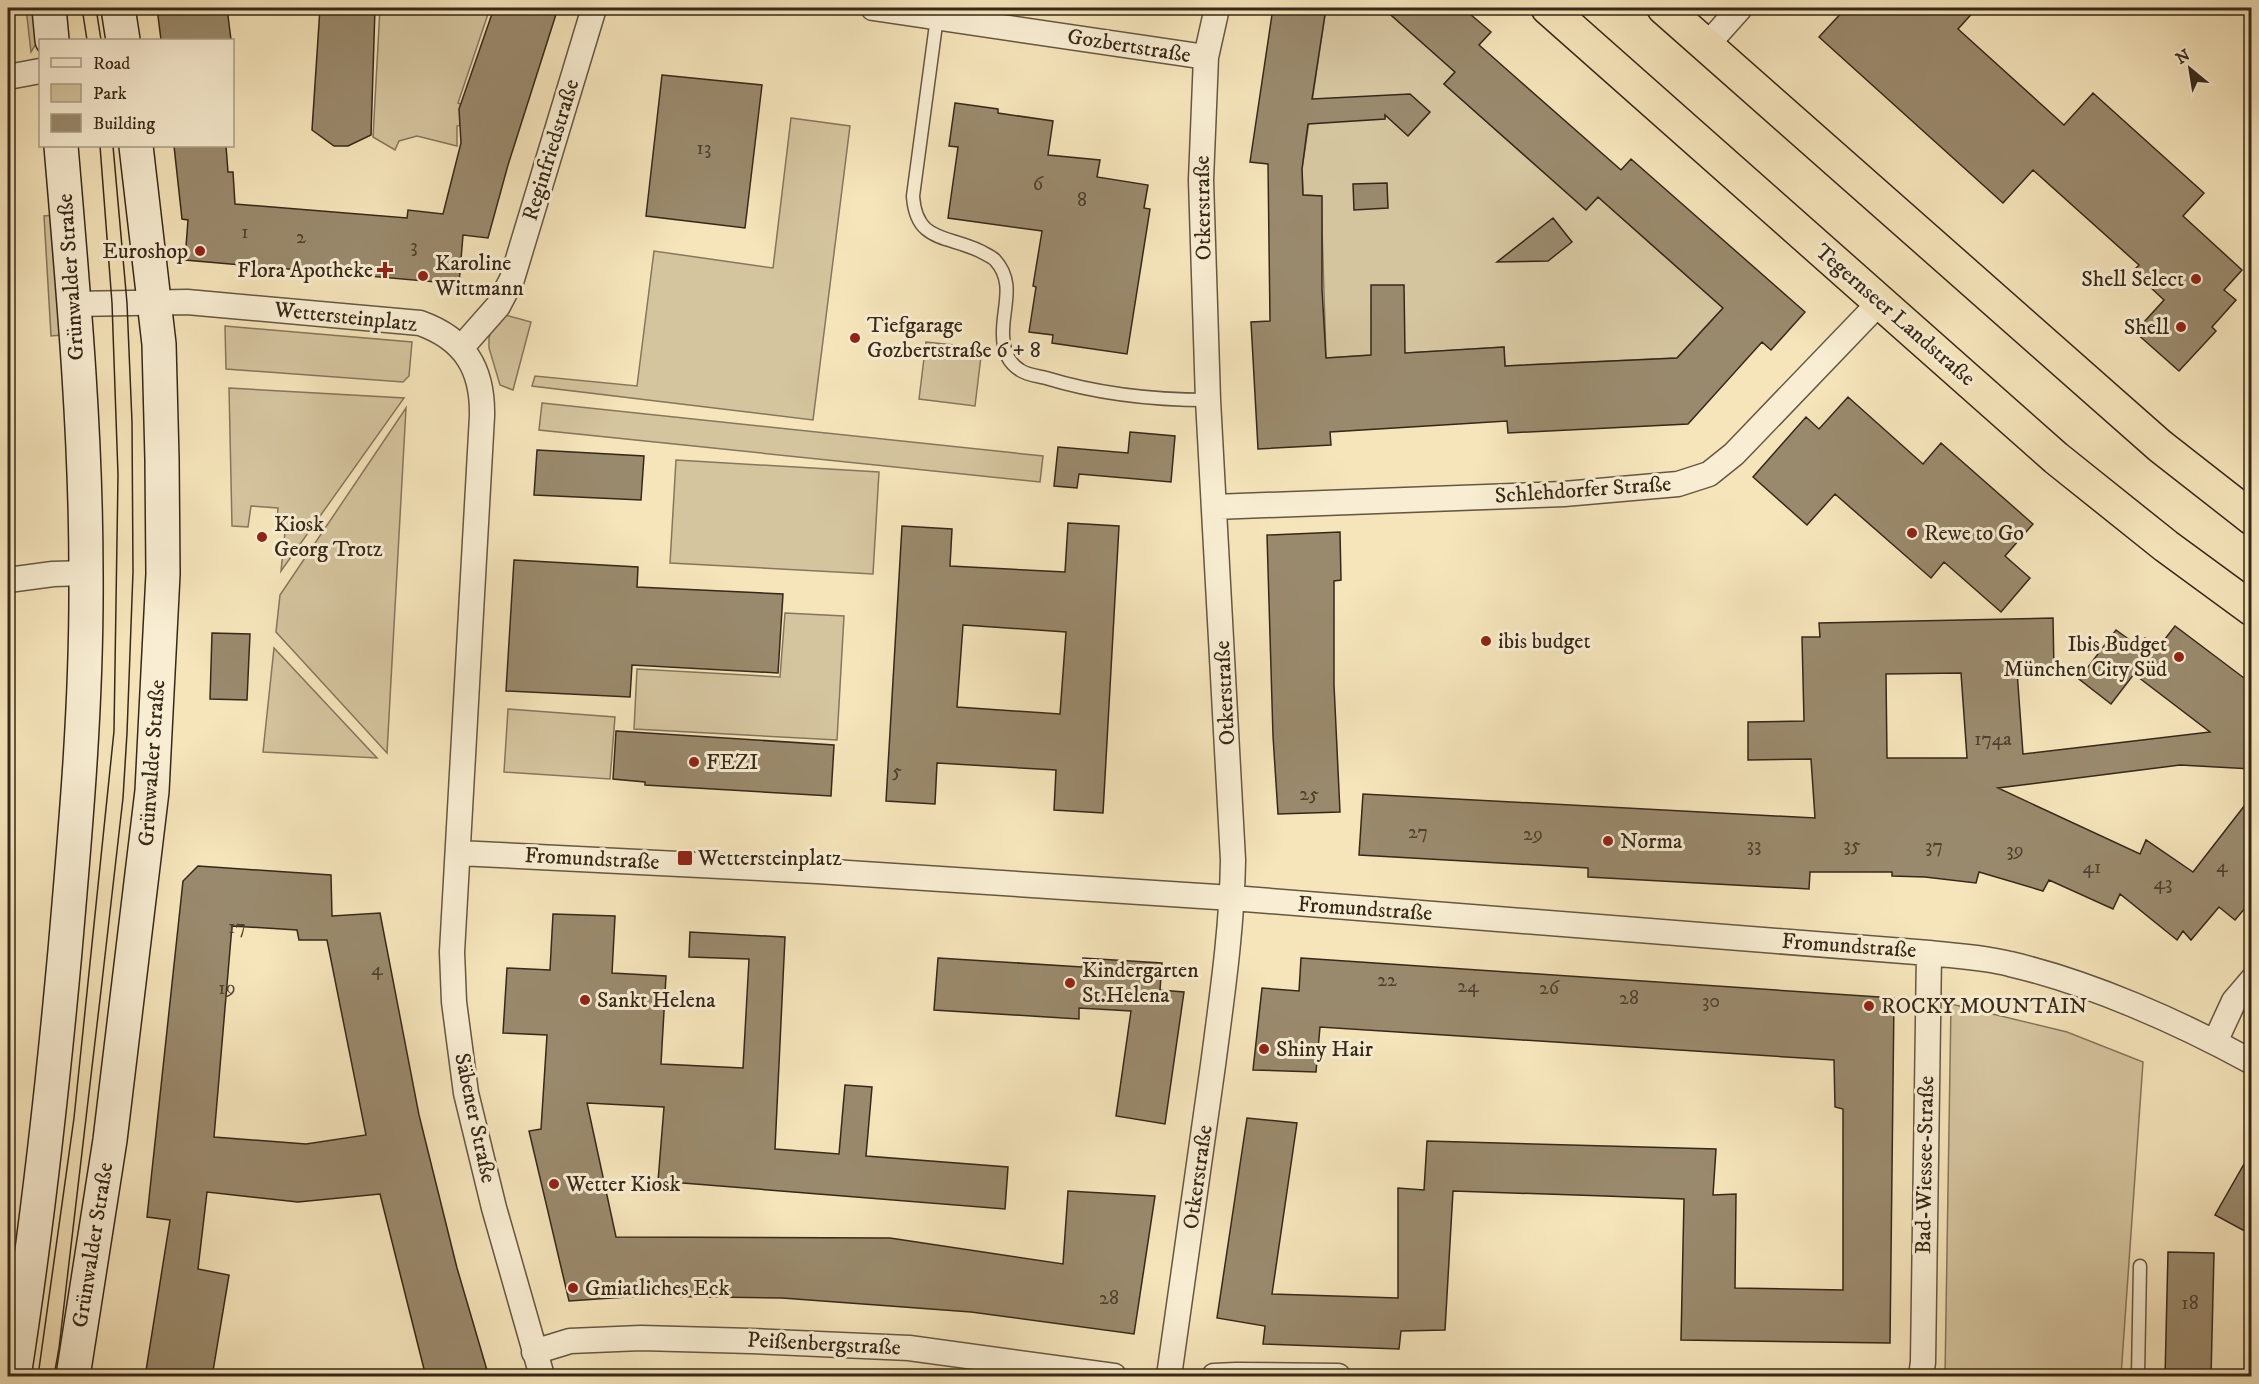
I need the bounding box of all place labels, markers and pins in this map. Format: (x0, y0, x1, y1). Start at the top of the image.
place label: Euroshop (102, 238, 188, 265)
marker: Euroshop (193, 244, 207, 258)
place label: Karoline Wittmann (434, 250, 524, 302)
place label: Flora Apotheke (237, 257, 373, 284)
marker: Flora Apotheke (378, 263, 392, 277)
place label: Shell Select (2081, 266, 2184, 293)
marker: Karoline Wittmann (416, 269, 430, 283)
marker: Shell Select (2189, 272, 2203, 286)
place label: Tiefgarage Gozbertstraße 6 + 8 (867, 312, 1041, 364)
place label: Shell (2124, 314, 2169, 341)
marker: Shell (2174, 320, 2188, 334)
marker: Tiefgarage Gozbertstraße 6 + 8 (848, 331, 862, 345)
place label: Kiosk Georg Trotz (274, 511, 383, 563)
place label: Rewe to Go (1924, 520, 2024, 547)
marker: Rewe to Go (1905, 526, 1919, 540)
marker: Kiosk Georg Trotz (255, 530, 269, 544)
place label: ibis budget (1498, 628, 1590, 655)
place label: Ibis Budget München City Süd (2003, 631, 2167, 683)
marker: ibis budget (1479, 634, 1493, 648)
marker: Ibis Budget München City Süd (2172, 650, 2186, 664)
place label: FEZI (706, 749, 758, 776)
marker: FEZI (687, 755, 701, 769)
place label: Norma (1620, 828, 1683, 855)
marker: Norma (1601, 834, 1615, 848)
place label: Wettersteinplatz (697, 845, 842, 872)
marker: Wettersteinplatz (676, 849, 694, 867)
place label: Kindergarten St.Helena (1082, 957, 1199, 1009)
marker: Kindergarten St.Helena (1063, 976, 1077, 990)
place label: Sankt Helena (597, 987, 716, 1014)
marker: Sankt Helena (578, 993, 592, 1007)
place label: ROCKY MOUNTAIN (1881, 993, 2087, 1020)
marker: ROCKY MOUNTAIN (1862, 999, 1876, 1013)
place label: Shiny Hair (1276, 1036, 1374, 1063)
marker: Shiny Hair (1257, 1042, 1271, 1056)
place label: Wetter Kiosk (565, 1171, 680, 1198)
marker: Wetter Kiosk (547, 1177, 561, 1191)
place label: Gmiatliches Eck (585, 1275, 729, 1302)
marker: Gmiatliches Eck (566, 1281, 580, 1295)

